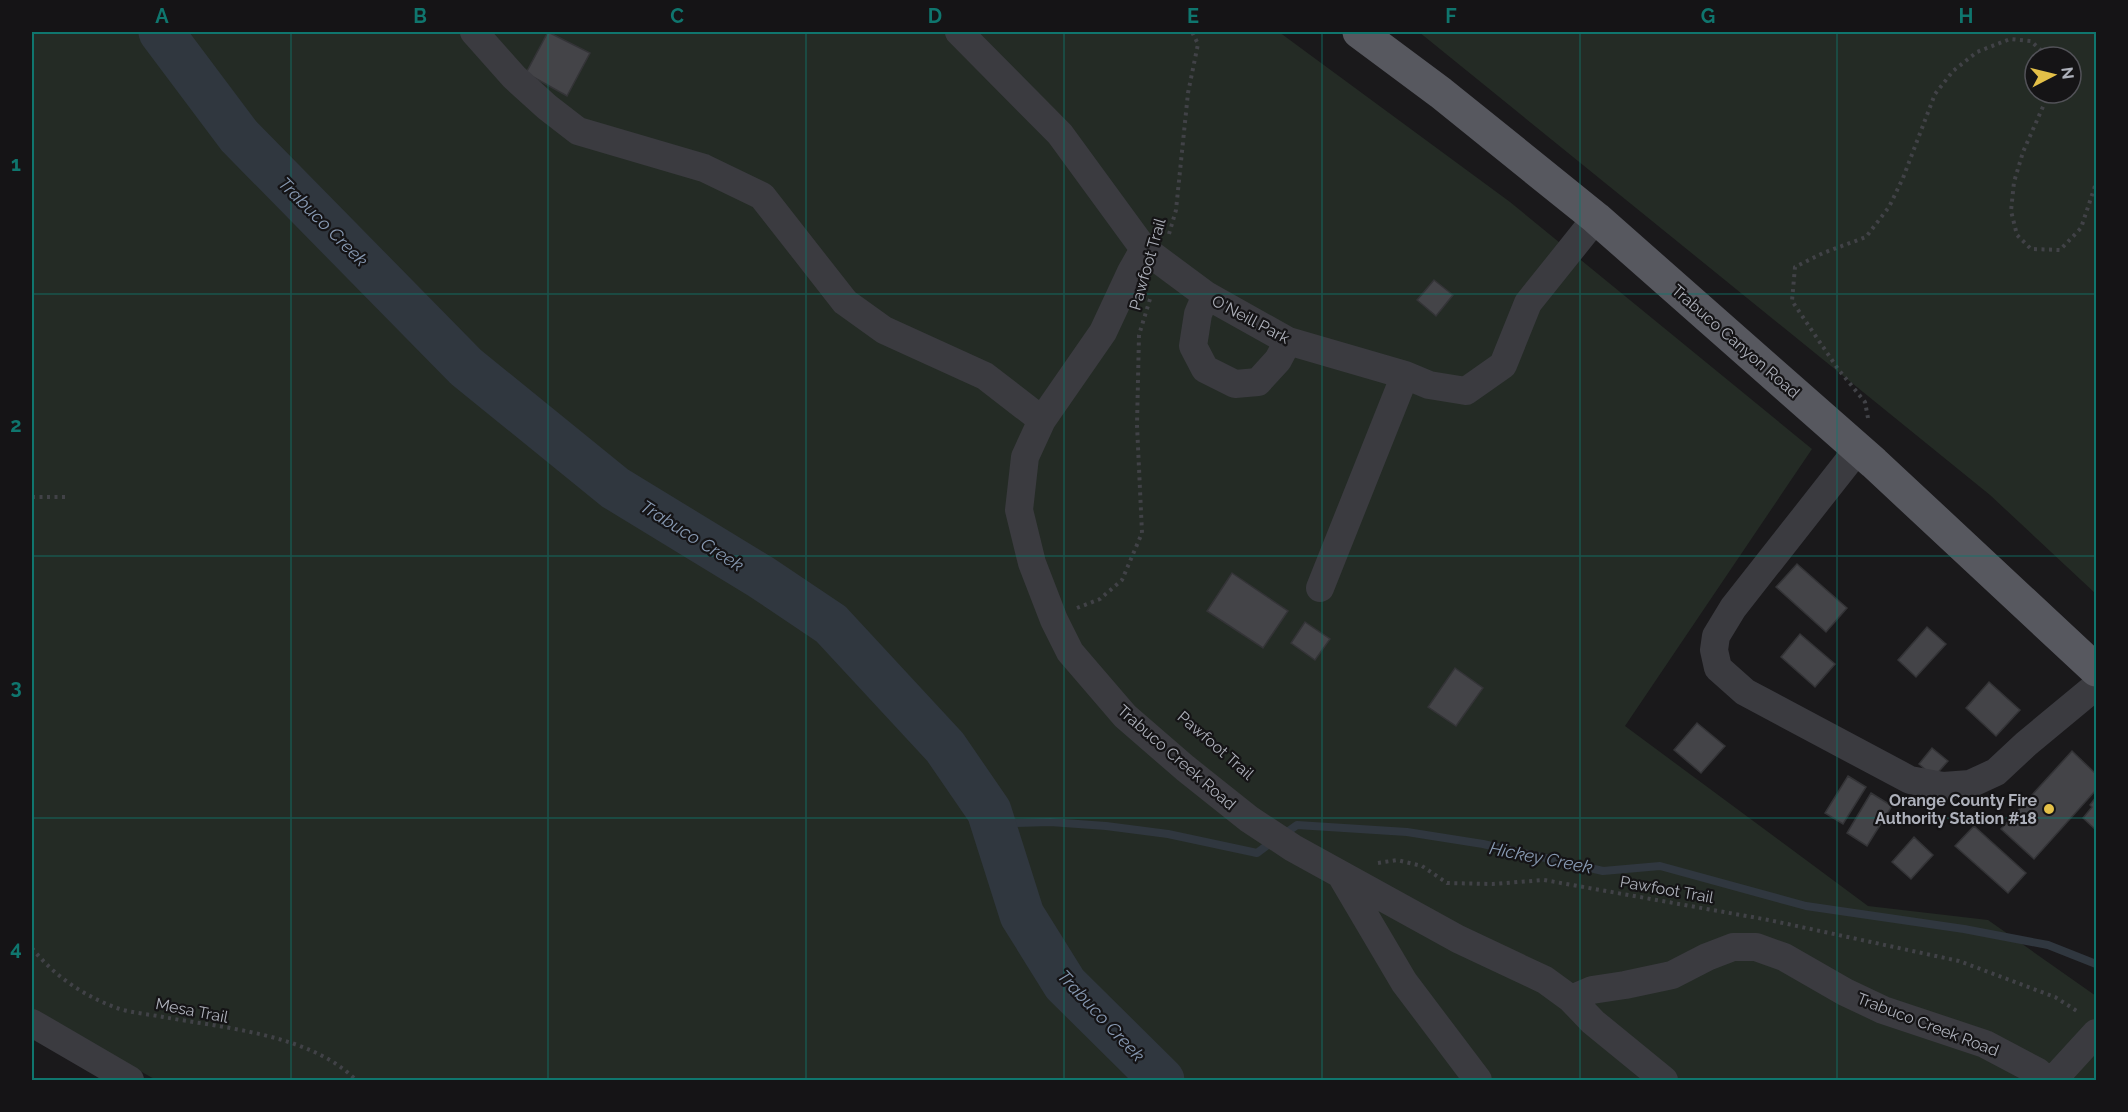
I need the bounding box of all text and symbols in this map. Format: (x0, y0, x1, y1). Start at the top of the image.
text: A (155, 4, 169, 28)
text: B (413, 4, 427, 28)
text: C (670, 4, 684, 28)
text: D (928, 4, 942, 28)
text: E (1187, 4, 1199, 28)
text: F (1445, 4, 1457, 28)
text: G (1701, 4, 1715, 28)
text: H (1959, 4, 1973, 28)
north arrow (2023, 45, 2083, 105)
text: N (2057, 66, 2078, 80)
text: 1 (11, 152, 21, 176)
water label: Trabuco Creek (274, 173, 373, 271)
street label: Pawfoot Trail (1125, 215, 1170, 312)
street label: Trabuco Canyon Road (1668, 281, 1803, 402)
street label: O'Neill Park (1209, 291, 1293, 348)
text: 2 (10, 413, 22, 437)
water label: Trabuco Creek (637, 495, 748, 576)
text: 3 (10, 675, 22, 699)
street label: Trabuco Creek Road (1114, 701, 1240, 814)
street label: Pawfoot Trail (1174, 707, 1258, 784)
place label: Orange County Fire Authority Station #18 (1875, 791, 2037, 828)
marker: Orange County Fire Authority Station #18 (2042, 802, 2056, 816)
water label: Hickey Creek (1488, 837, 1595, 878)
street label: Pawfoot Trail (1619, 872, 1716, 907)
text: 4 (10, 936, 22, 960)
water label: Trabuco Creek (1054, 965, 1149, 1066)
street label: Trabuco Creek Road (1854, 989, 2001, 1060)
street label: Mesa Trail (154, 994, 231, 1027)

